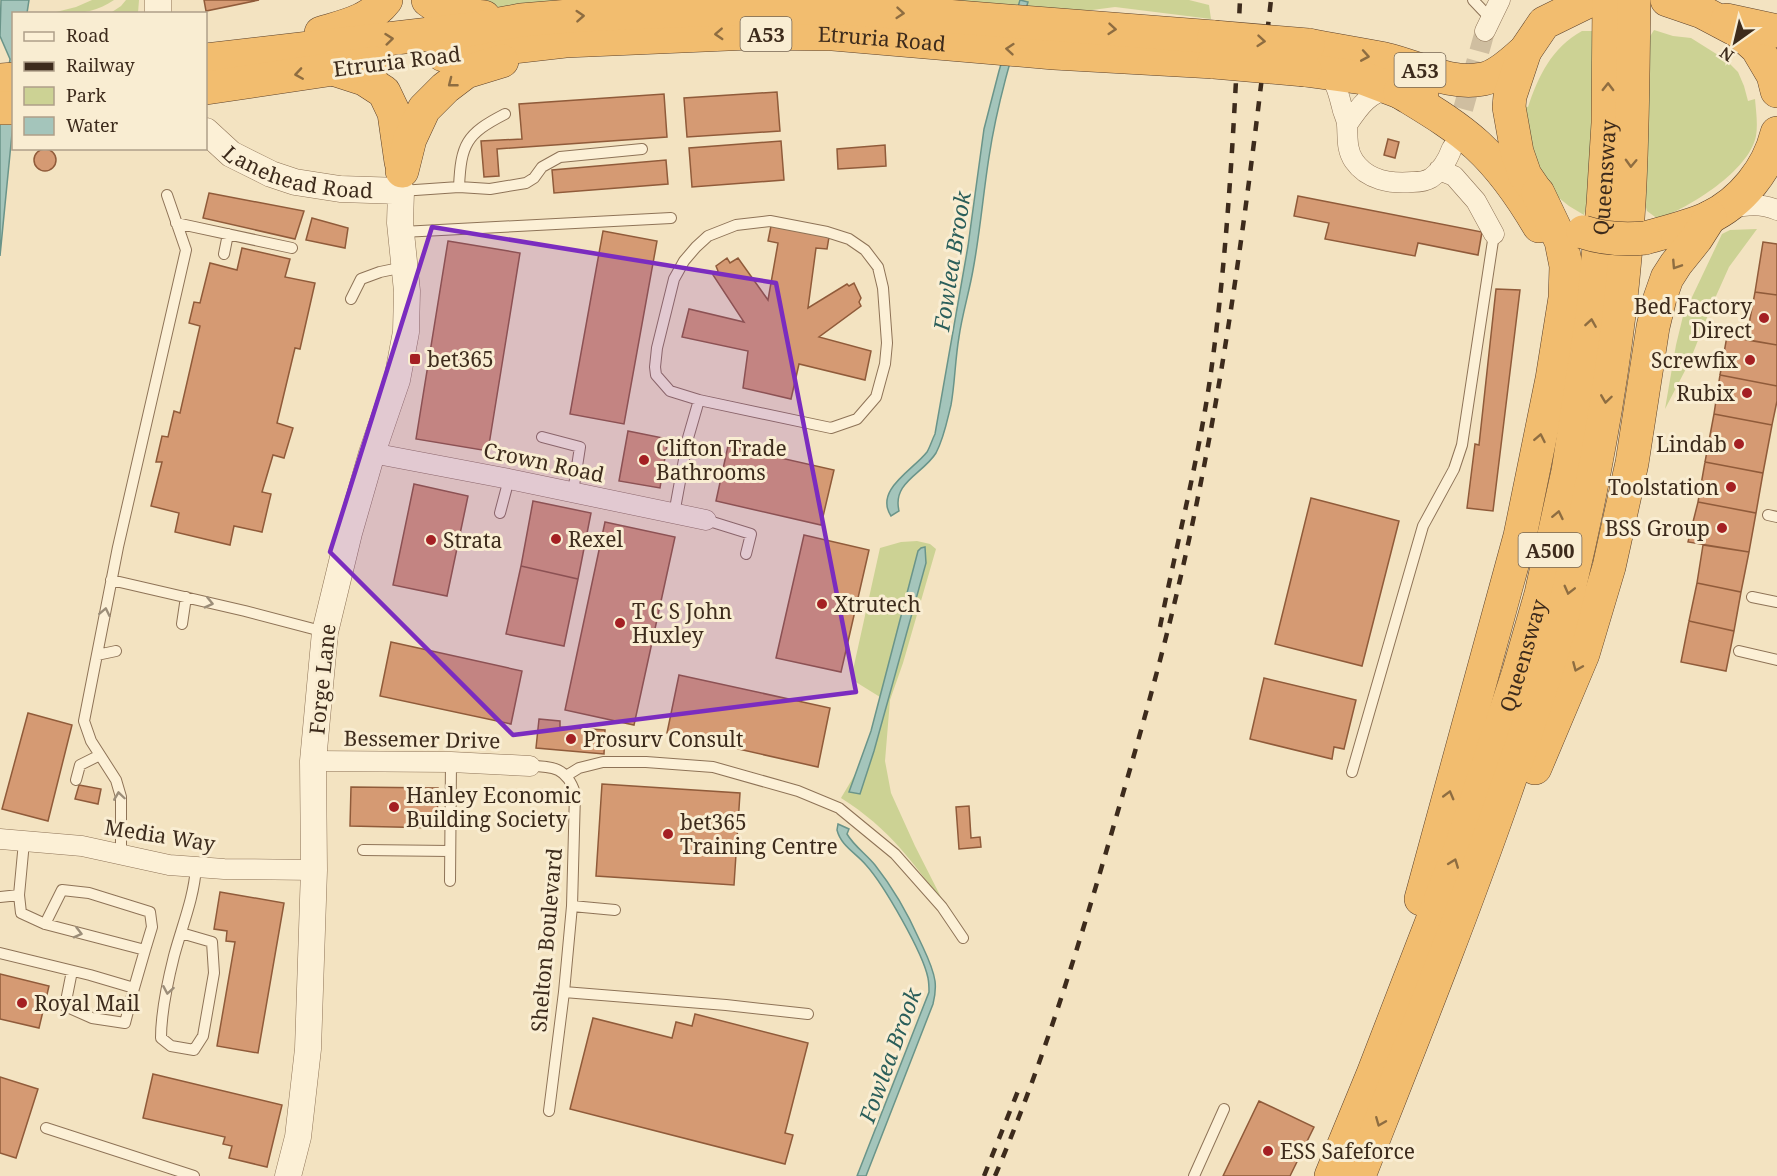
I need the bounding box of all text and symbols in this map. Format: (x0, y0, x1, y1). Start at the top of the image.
one-way arrow (896, 6, 905, 19)
one-way arrow (575, 9, 584, 22)
legend (12, 12, 207, 150)
north arrow (1705, 12, 1765, 72)
road number: A53 (740, 17, 792, 51)
street label: Etruria Road (818, 20, 947, 58)
one-way arrow (1107, 22, 1116, 35)
text: Road (66, 23, 109, 47)
one-way arrow (715, 28, 724, 41)
one-way arrow (384, 33, 393, 46)
one-way arrow (1256, 34, 1265, 47)
street label: Etruria Road (332, 39, 462, 83)
text: N (1715, 42, 1738, 67)
one-way arrow (1006, 43, 1015, 56)
one-way arrow (1360, 49, 1370, 62)
text: Railway (66, 53, 136, 77)
road number: A53 (1394, 53, 1446, 87)
one-way arrow (294, 67, 303, 79)
one-way arrow (448, 75, 459, 86)
one-way arrow (1602, 82, 1614, 91)
text: Park (66, 83, 106, 107)
text: Water (66, 113, 119, 137)
street label: Queensway (1586, 119, 1622, 237)
street label: Lanehead Road (217, 139, 374, 204)
one-way arrow (1624, 159, 1637, 168)
water label: Fowlea Brook (925, 188, 977, 334)
one-way arrow (1672, 258, 1683, 269)
place label: Bed Factory Direct (1634, 292, 1752, 344)
marker: Bed Factory Direct (1757, 311, 1771, 325)
one-way arrow (1584, 319, 1597, 329)
place label: bet365 (427, 345, 494, 373)
place label: Screwfix (1651, 346, 1739, 374)
marker: bet365 (408, 352, 422, 366)
marker: Screwfix (1743, 353, 1757, 367)
place label: Rubix (1676, 379, 1736, 407)
marker: Rubix (1740, 386, 1754, 400)
one-way arrow (1601, 394, 1613, 404)
place label: Lindab (1656, 430, 1727, 458)
place label: Clifton Trade Bathrooms (656, 434, 787, 486)
one-way arrow (1533, 434, 1546, 444)
street label: Crown Road (481, 436, 607, 488)
marker: Lindab (1732, 437, 1746, 451)
marker: Clifton Trade Bathrooms (637, 453, 651, 467)
place label: Toolstation (1608, 473, 1719, 501)
marker: Toolstation (1724, 480, 1738, 494)
one-way arrow (1551, 511, 1564, 521)
place label: BSS Group (1605, 514, 1710, 542)
marker: BSS Group (1715, 521, 1729, 535)
place label: Rexel (568, 525, 623, 553)
place label: Strata (443, 526, 502, 554)
marker: Rexel (549, 532, 563, 546)
marker: Strata (424, 533, 438, 547)
road number: A500 (1518, 533, 1582, 567)
one-way arrow (1563, 585, 1576, 595)
place label: Xtrutech (834, 590, 921, 618)
one-way arrow (204, 595, 214, 608)
street label: Queensway (1493, 596, 1553, 715)
place label: T C S John Huxley (632, 597, 732, 649)
marker: Xtrutech (815, 597, 829, 611)
one-way arrow (98, 607, 111, 617)
marker: T C S John Huxley (613, 616, 627, 630)
street label: Forge Lane (302, 622, 342, 736)
one-way arrow (1572, 660, 1584, 671)
street label: Bessemer Drive (343, 724, 501, 754)
place label: Prosurv Consult (583, 725, 743, 753)
marker: Prosurv Consult (564, 732, 578, 746)
place label: Hanley Economic Building Society (406, 781, 581, 833)
one-way arrow (1442, 790, 1454, 801)
one-way arrow (114, 791, 126, 800)
marker: Hanley Economic Building Society (387, 800, 401, 814)
place label: bet365 Training Centre (680, 808, 838, 860)
street label: Media Way (103, 812, 217, 858)
marker: bet365 Training Centre (661, 827, 675, 841)
street label: Shelton Boulevard (524, 847, 568, 1033)
one-way arrow (1447, 858, 1460, 869)
one-way arrow (72, 926, 83, 938)
water label: Fowlea Brook (850, 982, 928, 1127)
one-way arrow (162, 985, 175, 995)
place label: Royal Mail (34, 989, 140, 1017)
marker: Royal Mail (15, 996, 29, 1010)
one-way arrow (1375, 1116, 1387, 1127)
place label: ESS Safeforce (1280, 1137, 1415, 1165)
marker: ESS Safeforce (1261, 1144, 1275, 1158)

